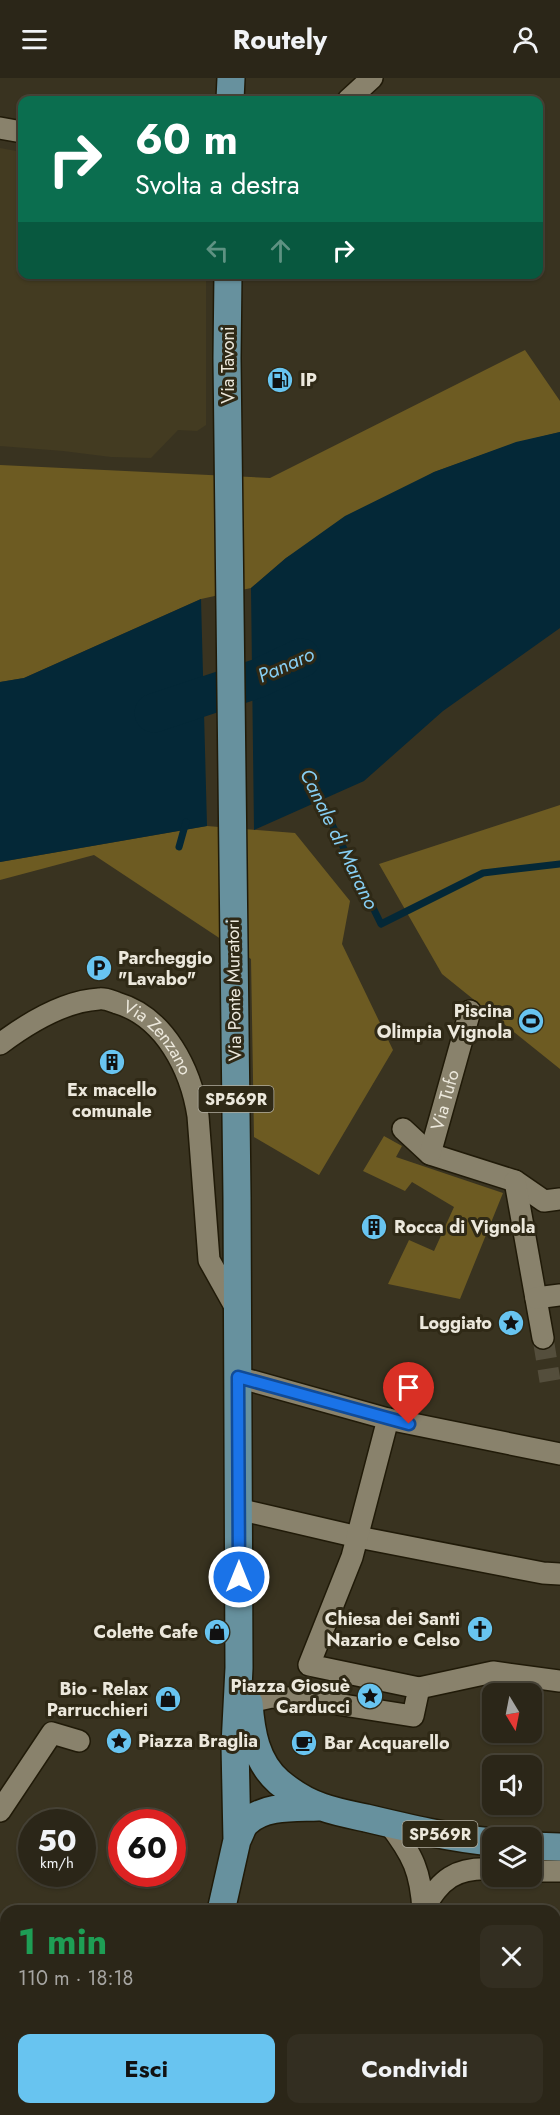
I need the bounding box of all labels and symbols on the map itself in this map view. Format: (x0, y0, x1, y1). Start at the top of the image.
street label: Via Tavoni (215, 326, 241, 404)
fuel station icon: IP (265, 365, 295, 395)
place label: IP (300, 367, 317, 393)
water label: Panaro (253, 640, 319, 690)
water label: Canale di Marano (292, 764, 386, 915)
street label: Via Ponte Muratori (220, 919, 248, 1061)
place label: Parcheggio "Lavabo" (118, 945, 213, 992)
parking icon: Parcheggio "Lavabo" (84, 953, 114, 983)
street label: Via Zenzano (119, 994, 198, 1079)
place label: Piscina Olimpia Vignola (377, 998, 512, 1045)
sports icon: Piscina Olimpia Vignola (516, 1006, 546, 1036)
building icon: Ex macello comunale (97, 1047, 127, 1077)
street label: Via Tufo (424, 1067, 466, 1133)
place label: Ex macello comunale (67, 1077, 157, 1124)
road number: SP569R (198, 1086, 274, 1112)
building icon: Rocca di Vignola (359, 1212, 389, 1242)
place label: Rocca di Vignola (394, 1214, 535, 1240)
place icon: Loggiato (496, 1308, 526, 1338)
place label: Loggiato (419, 1310, 492, 1336)
pin (383, 1362, 434, 1424)
position arrow (207, 1545, 271, 1609)
place label: Chiesa dei Santi Nazario e Celso (325, 1606, 460, 1653)
church icon: Chiesa dei Santi Nazario e Celso (465, 1614, 495, 1644)
shop icon: Colette Cafe (202, 1617, 232, 1647)
place label: Colette Cafe (94, 1619, 198, 1645)
place label: Piazza Giosuè Carducci (231, 1673, 350, 1720)
place label: Bio - Relax Parrucchieri (47, 1676, 148, 1723)
place icon: Piazza Giosuè Carducci (355, 1681, 385, 1711)
north arrow (482, 1683, 542, 1743)
shop icon: Bio - Relax Parrucchieri (153, 1684, 183, 1714)
place icon: Piazza Braglia (104, 1726, 134, 1756)
place label: Piazza Braglia (138, 1728, 258, 1754)
cafe icon: Bar Acquarello (289, 1728, 319, 1758)
place label: Bar Acquarello (324, 1730, 450, 1756)
speed limit sign: 60 (108, 1809, 186, 1887)
road number: SP569R (402, 1821, 478, 1847)

